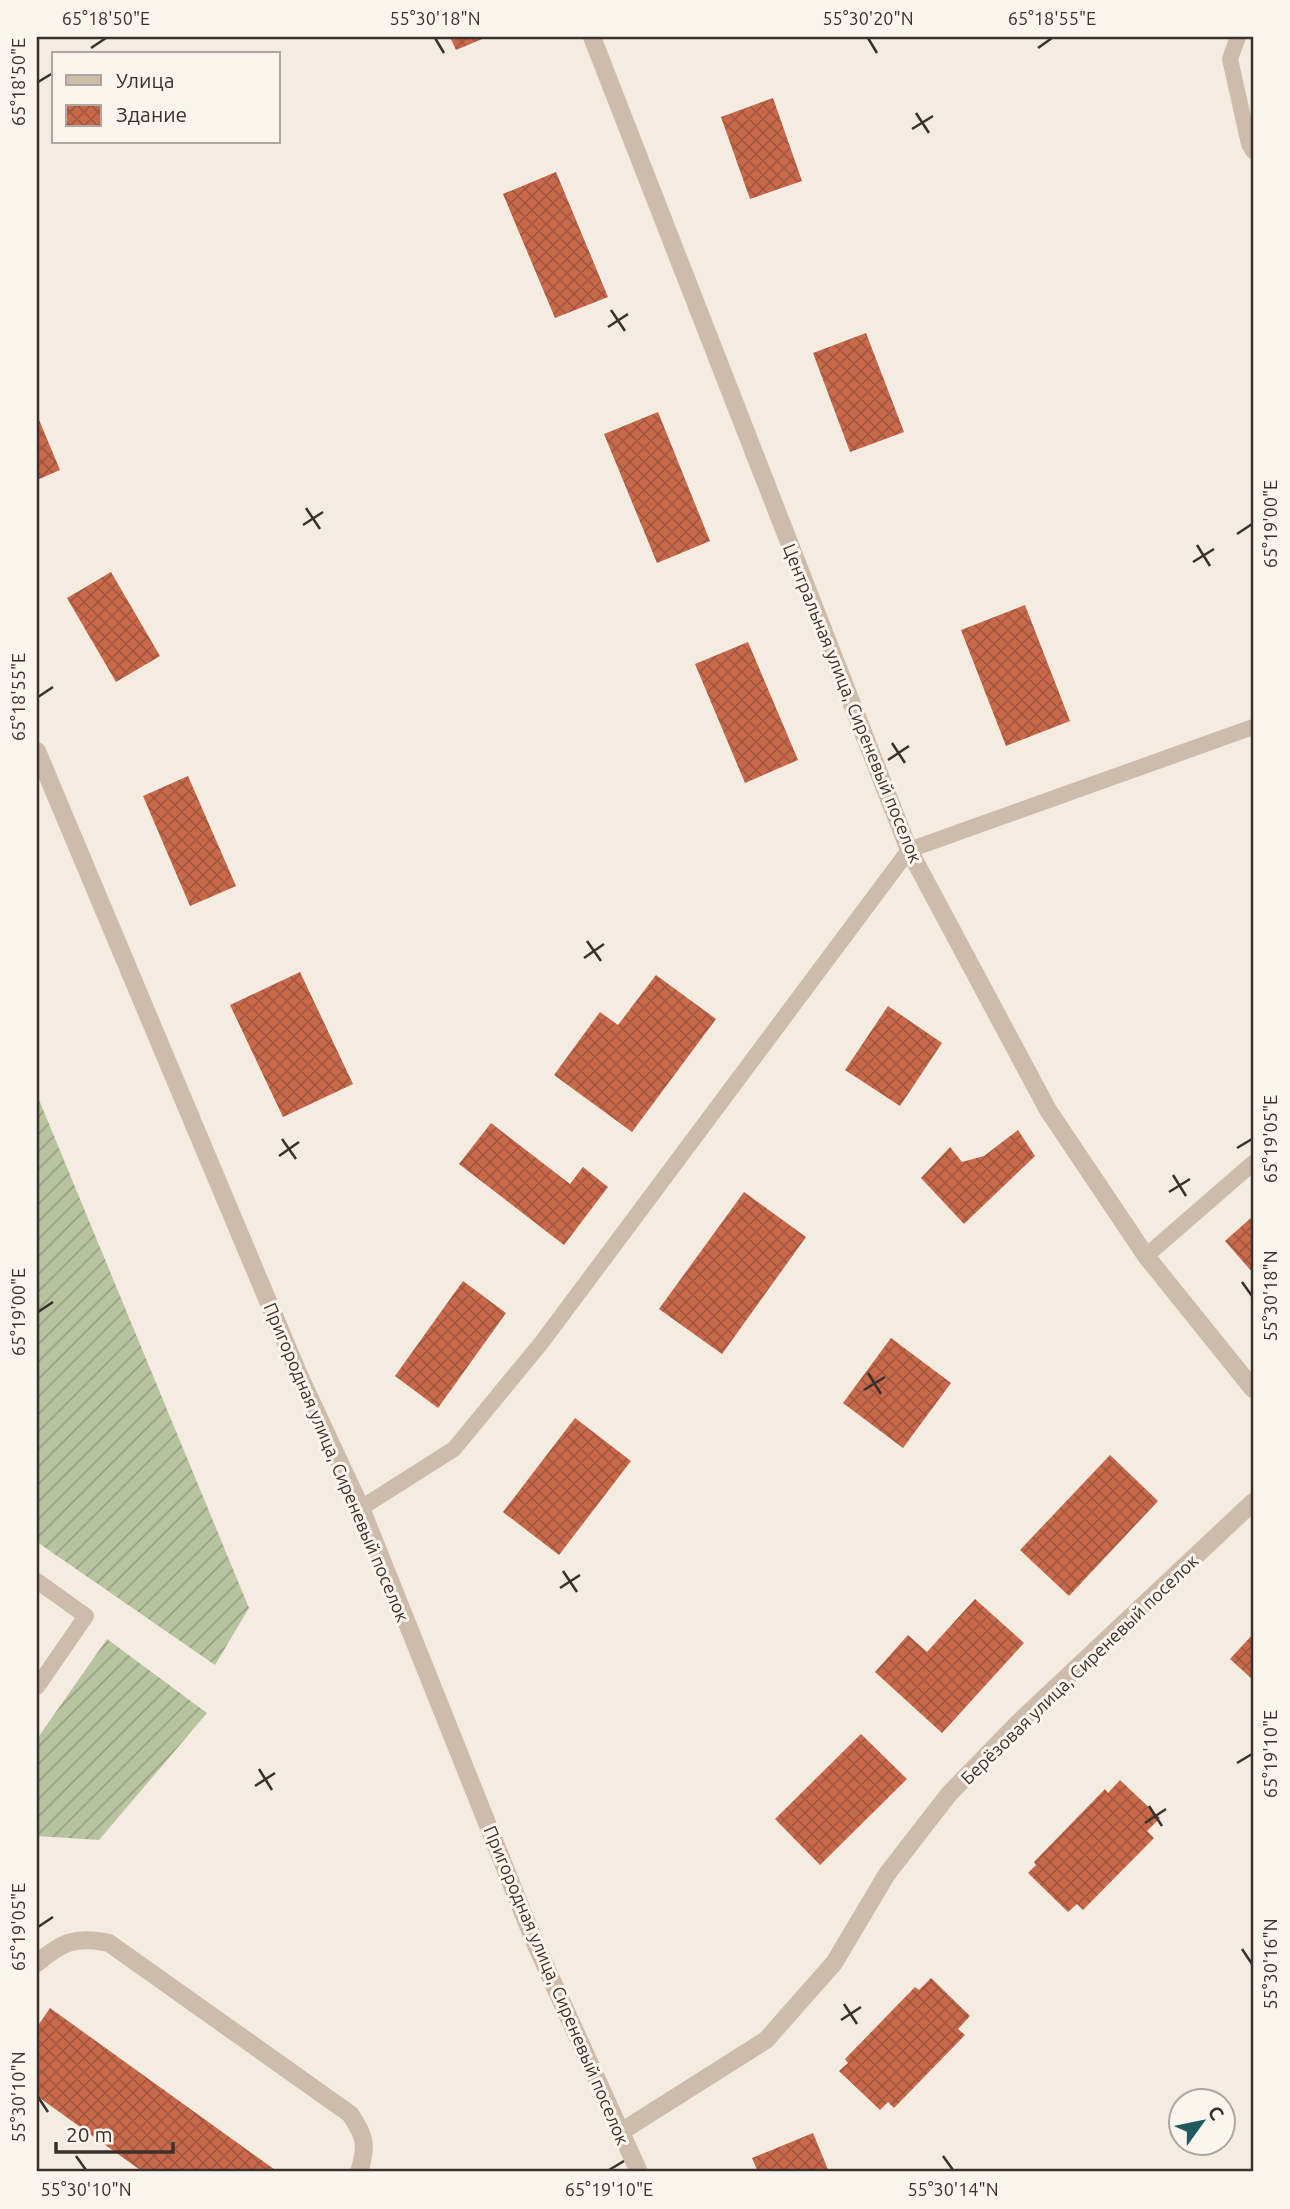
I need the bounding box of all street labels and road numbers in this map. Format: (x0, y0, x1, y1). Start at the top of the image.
street label: Центральная улица, Сиреневый поселок (780, 541, 926, 865)
street label: Пригородная улица, Сиреневый поселок (260, 1299, 414, 1625)
street label: Берёзовая улица, Сиреневый поселок (956, 1550, 1202, 1788)
street label: Пригородная улица, Сиреневый поселок (480, 1822, 634, 2148)

